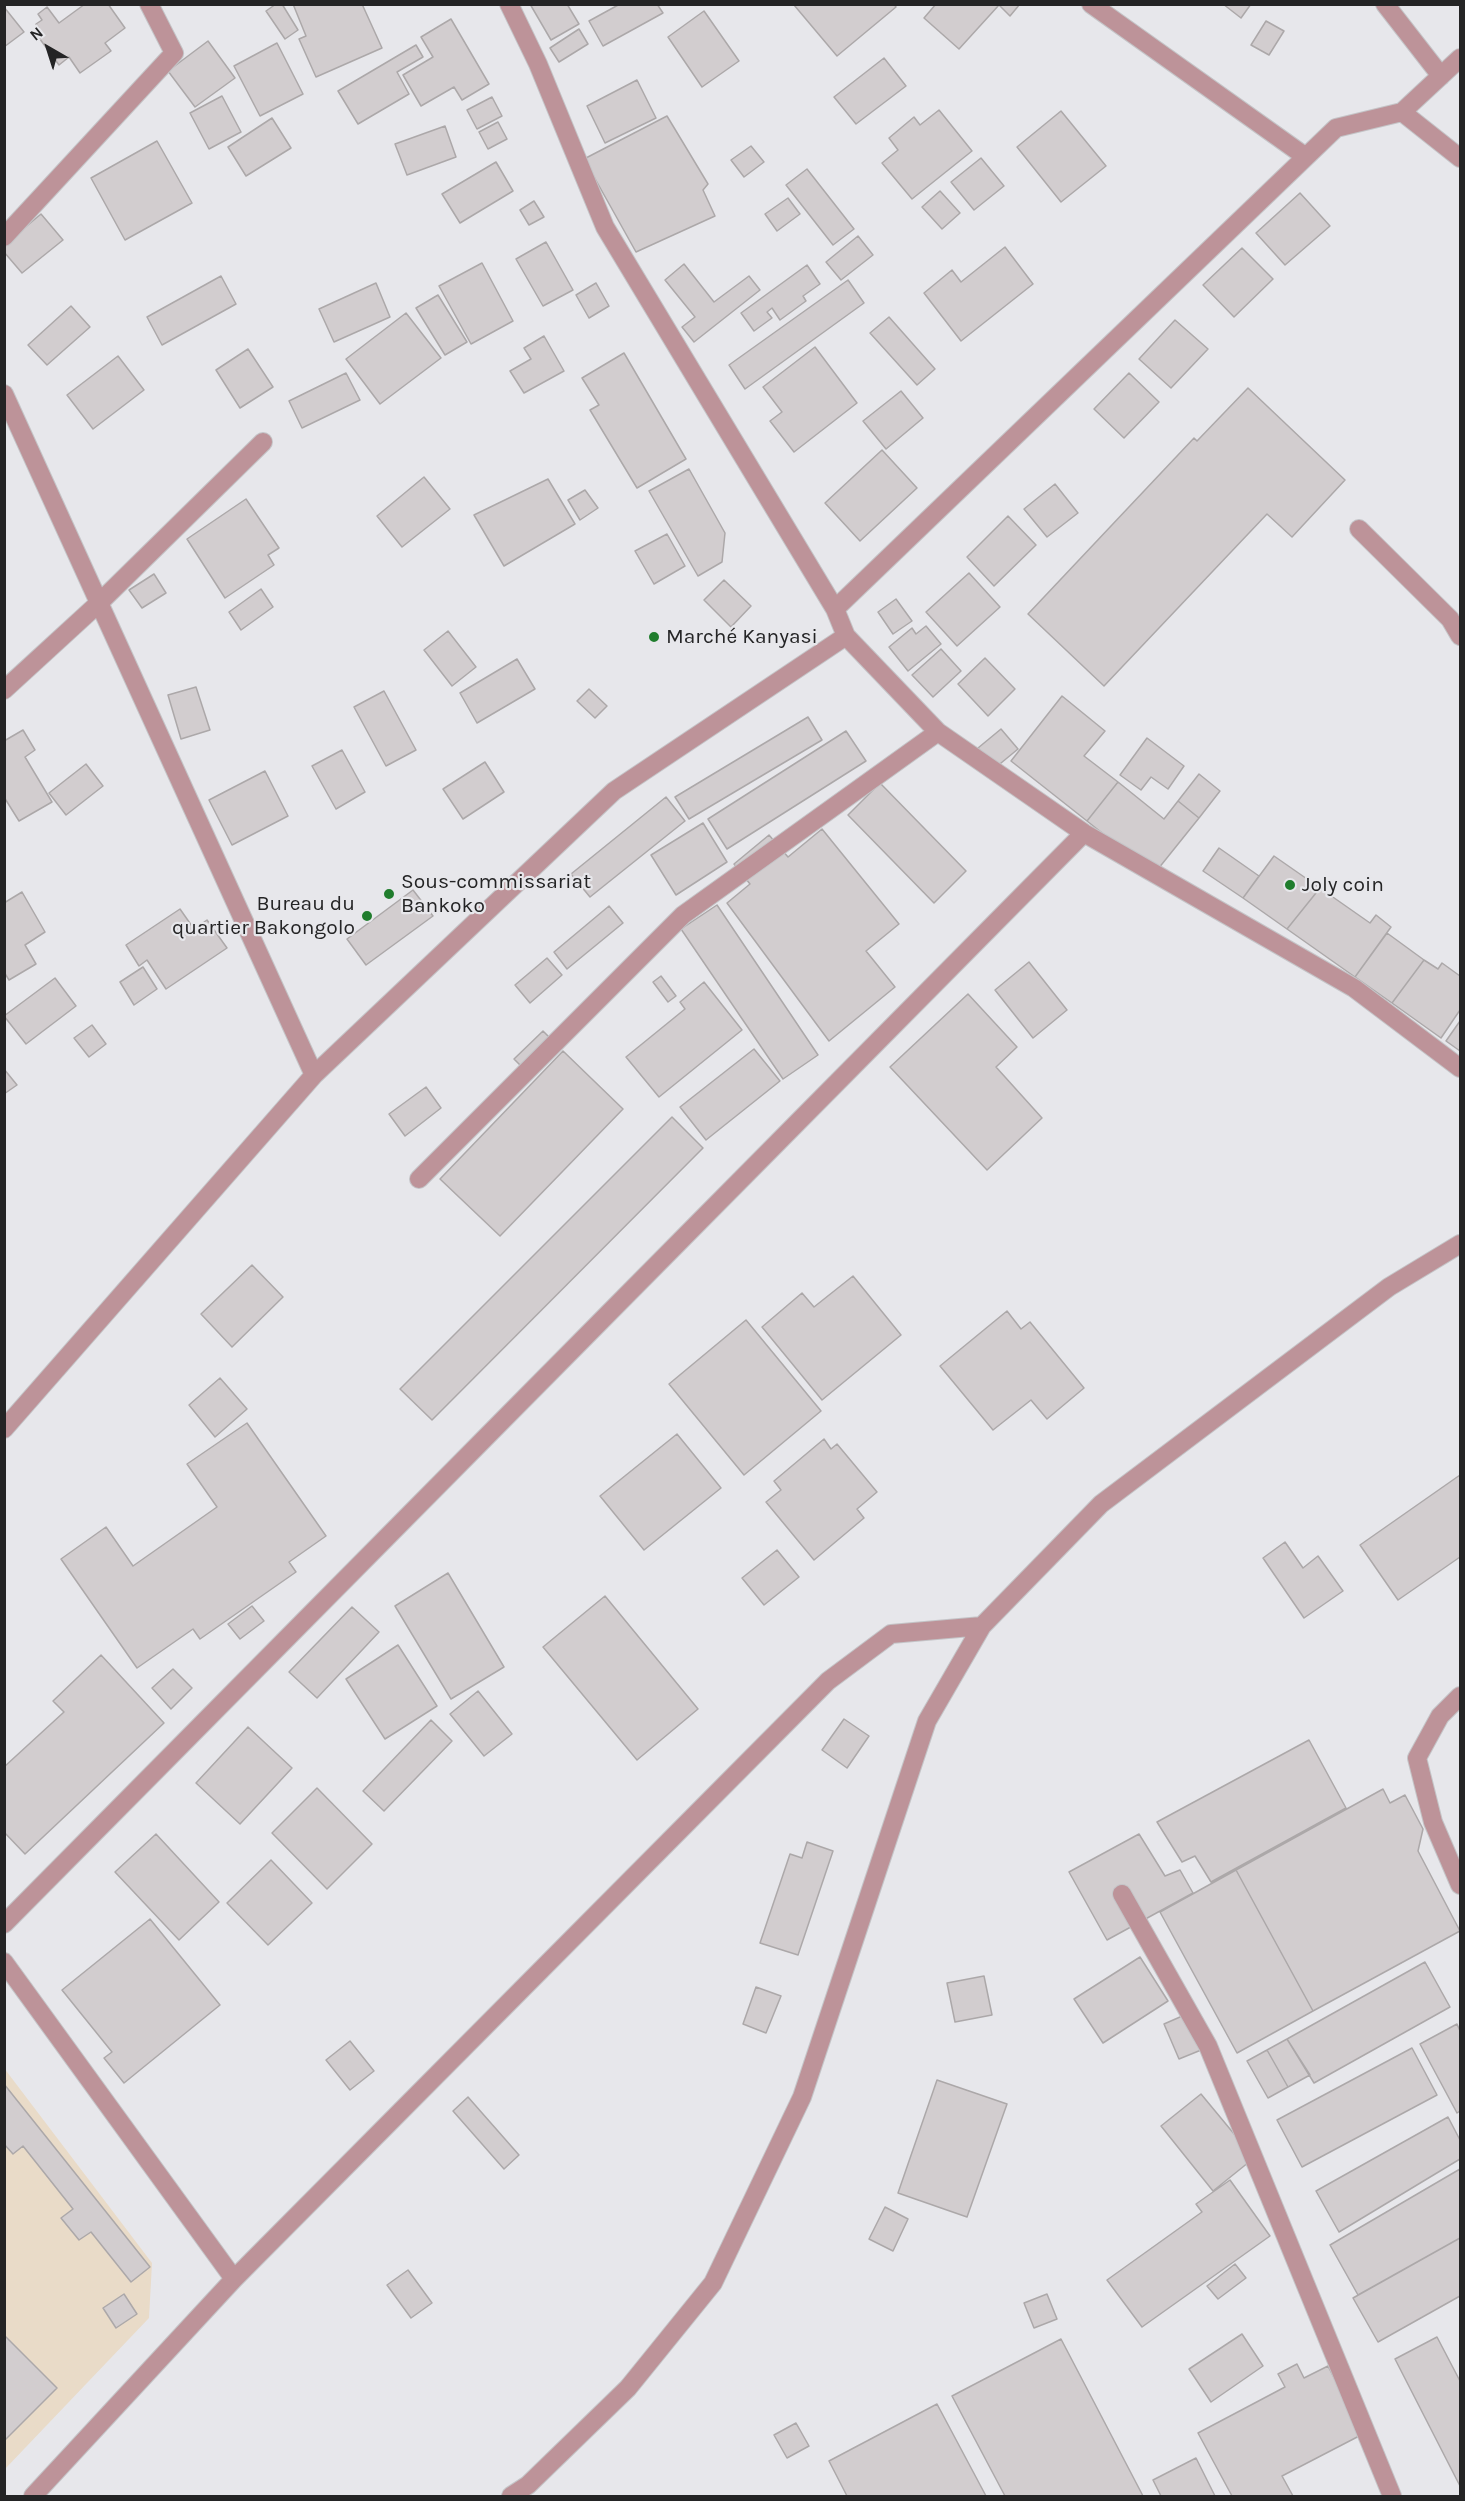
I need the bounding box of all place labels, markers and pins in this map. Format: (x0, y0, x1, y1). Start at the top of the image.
place label: Marché Kanyasi (666, 624, 818, 650)
marker: Marché Kanyasi (647, 630, 661, 644)
place label: Sous-commissariat Bankoko (401, 869, 591, 919)
place label: Joly coin (1302, 872, 1384, 898)
marker: Joly coin (1283, 878, 1297, 892)
marker: Sous-commissariat Bankoko (382, 887, 396, 901)
place label: Bureau du quartier Bakongolo (172, 891, 355, 941)
marker: Bureau du quartier Bakongolo (360, 909, 374, 923)

